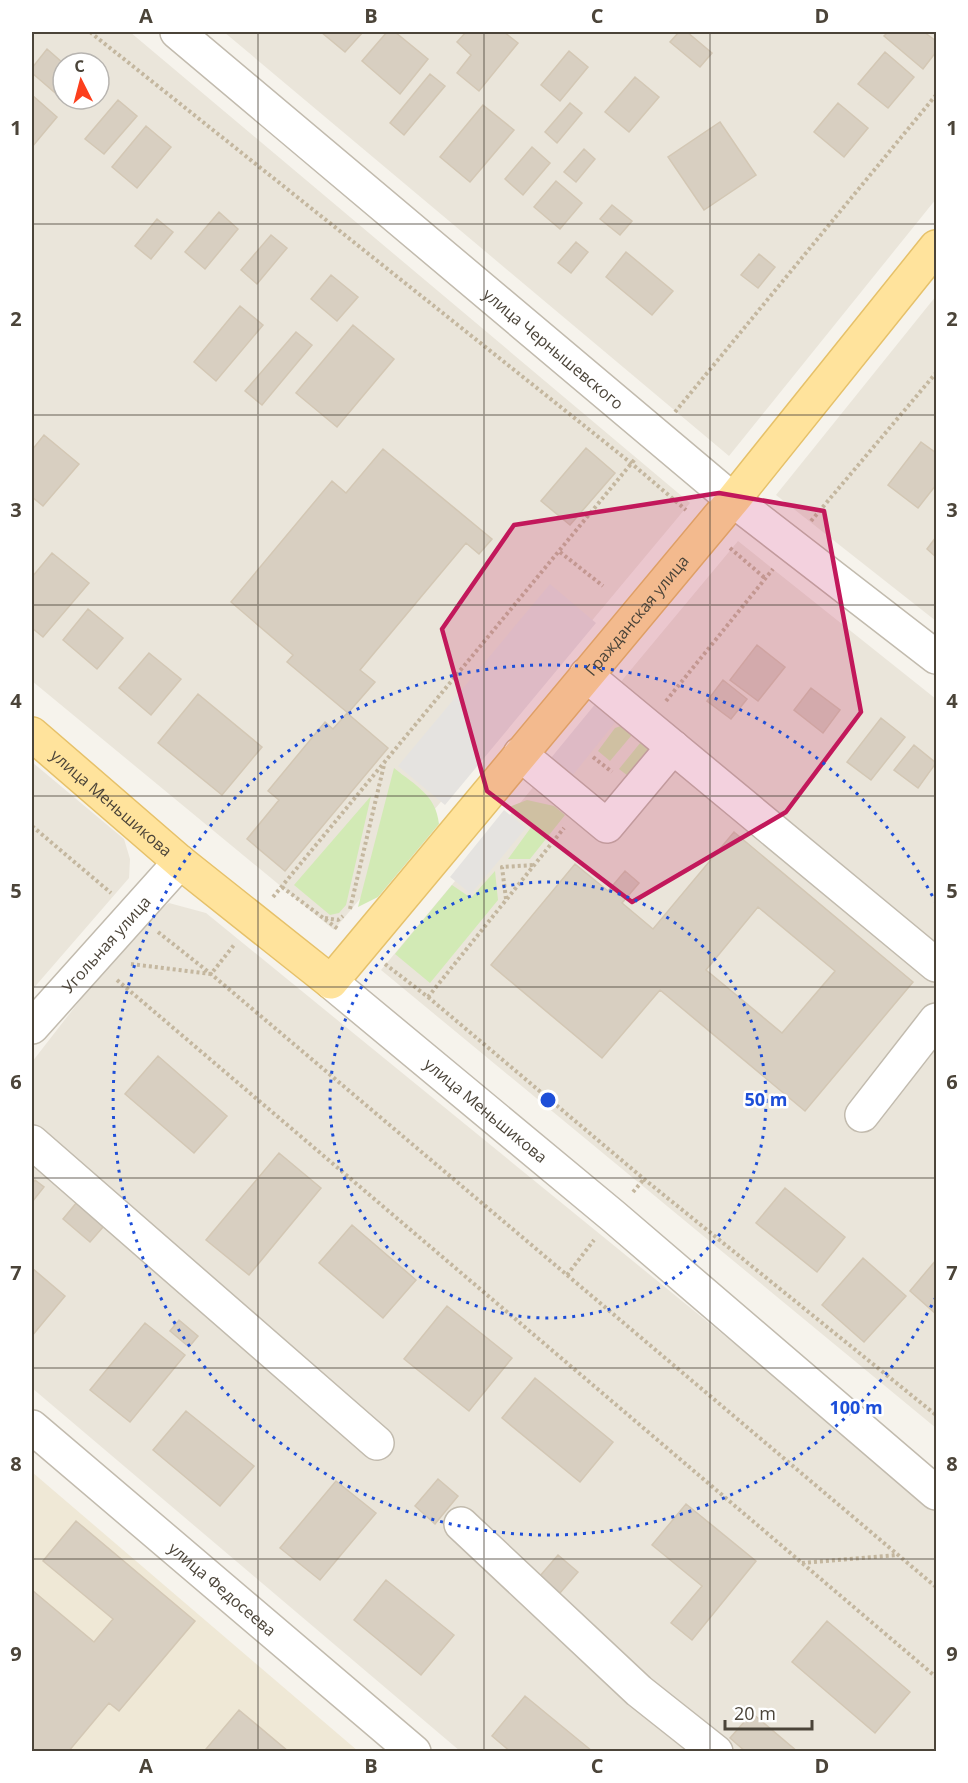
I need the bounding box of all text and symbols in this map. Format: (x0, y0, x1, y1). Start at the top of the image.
text: A (139, 2, 153, 29)
text: B (364, 2, 378, 29)
text: C (591, 2, 604, 29)
text: D (815, 2, 829, 29)
north arrow (51, 51, 111, 111)
text: С (73, 55, 86, 78)
text: 1 (10, 114, 22, 141)
text: 1 (946, 114, 958, 141)
street label: улица Чернышевского (479, 283, 628, 414)
text: 2 (10, 305, 22, 332)
text: 2 (946, 305, 958, 332)
text: 3 (10, 496, 22, 523)
text: 3 (946, 496, 958, 523)
street label: Гражданская улица (580, 550, 694, 680)
text: 4 (10, 687, 22, 714)
text: 4 (946, 687, 958, 714)
street label: улица Меньшикова (46, 744, 177, 861)
text: 5 (10, 877, 22, 904)
text: 5 (946, 877, 958, 904)
street label: Угольная улица (57, 891, 155, 998)
street label: улица Меньшикова (420, 1053, 552, 1168)
text: 6 (10, 1068, 22, 1095)
text: 6 (946, 1068, 958, 1095)
text: 50 m (745, 1087, 787, 1111)
centre of rings (538, 1090, 558, 1110)
text: 7 (10, 1259, 22, 1286)
text: 7 (946, 1259, 958, 1286)
text: 100 m (829, 1395, 883, 1419)
text: 8 (10, 1450, 22, 1477)
text: 8 (946, 1450, 958, 1477)
street label: улица Федосеева (164, 1537, 281, 1641)
text: 9 (10, 1640, 22, 1667)
text: 9 (946, 1640, 958, 1667)
scale bar (725, 1693, 812, 1731)
text: 20 m (734, 1701, 776, 1725)
text: A (139, 1752, 153, 1779)
text: B (364, 1752, 378, 1779)
text: C (591, 1752, 604, 1779)
text: D (815, 1752, 829, 1779)

